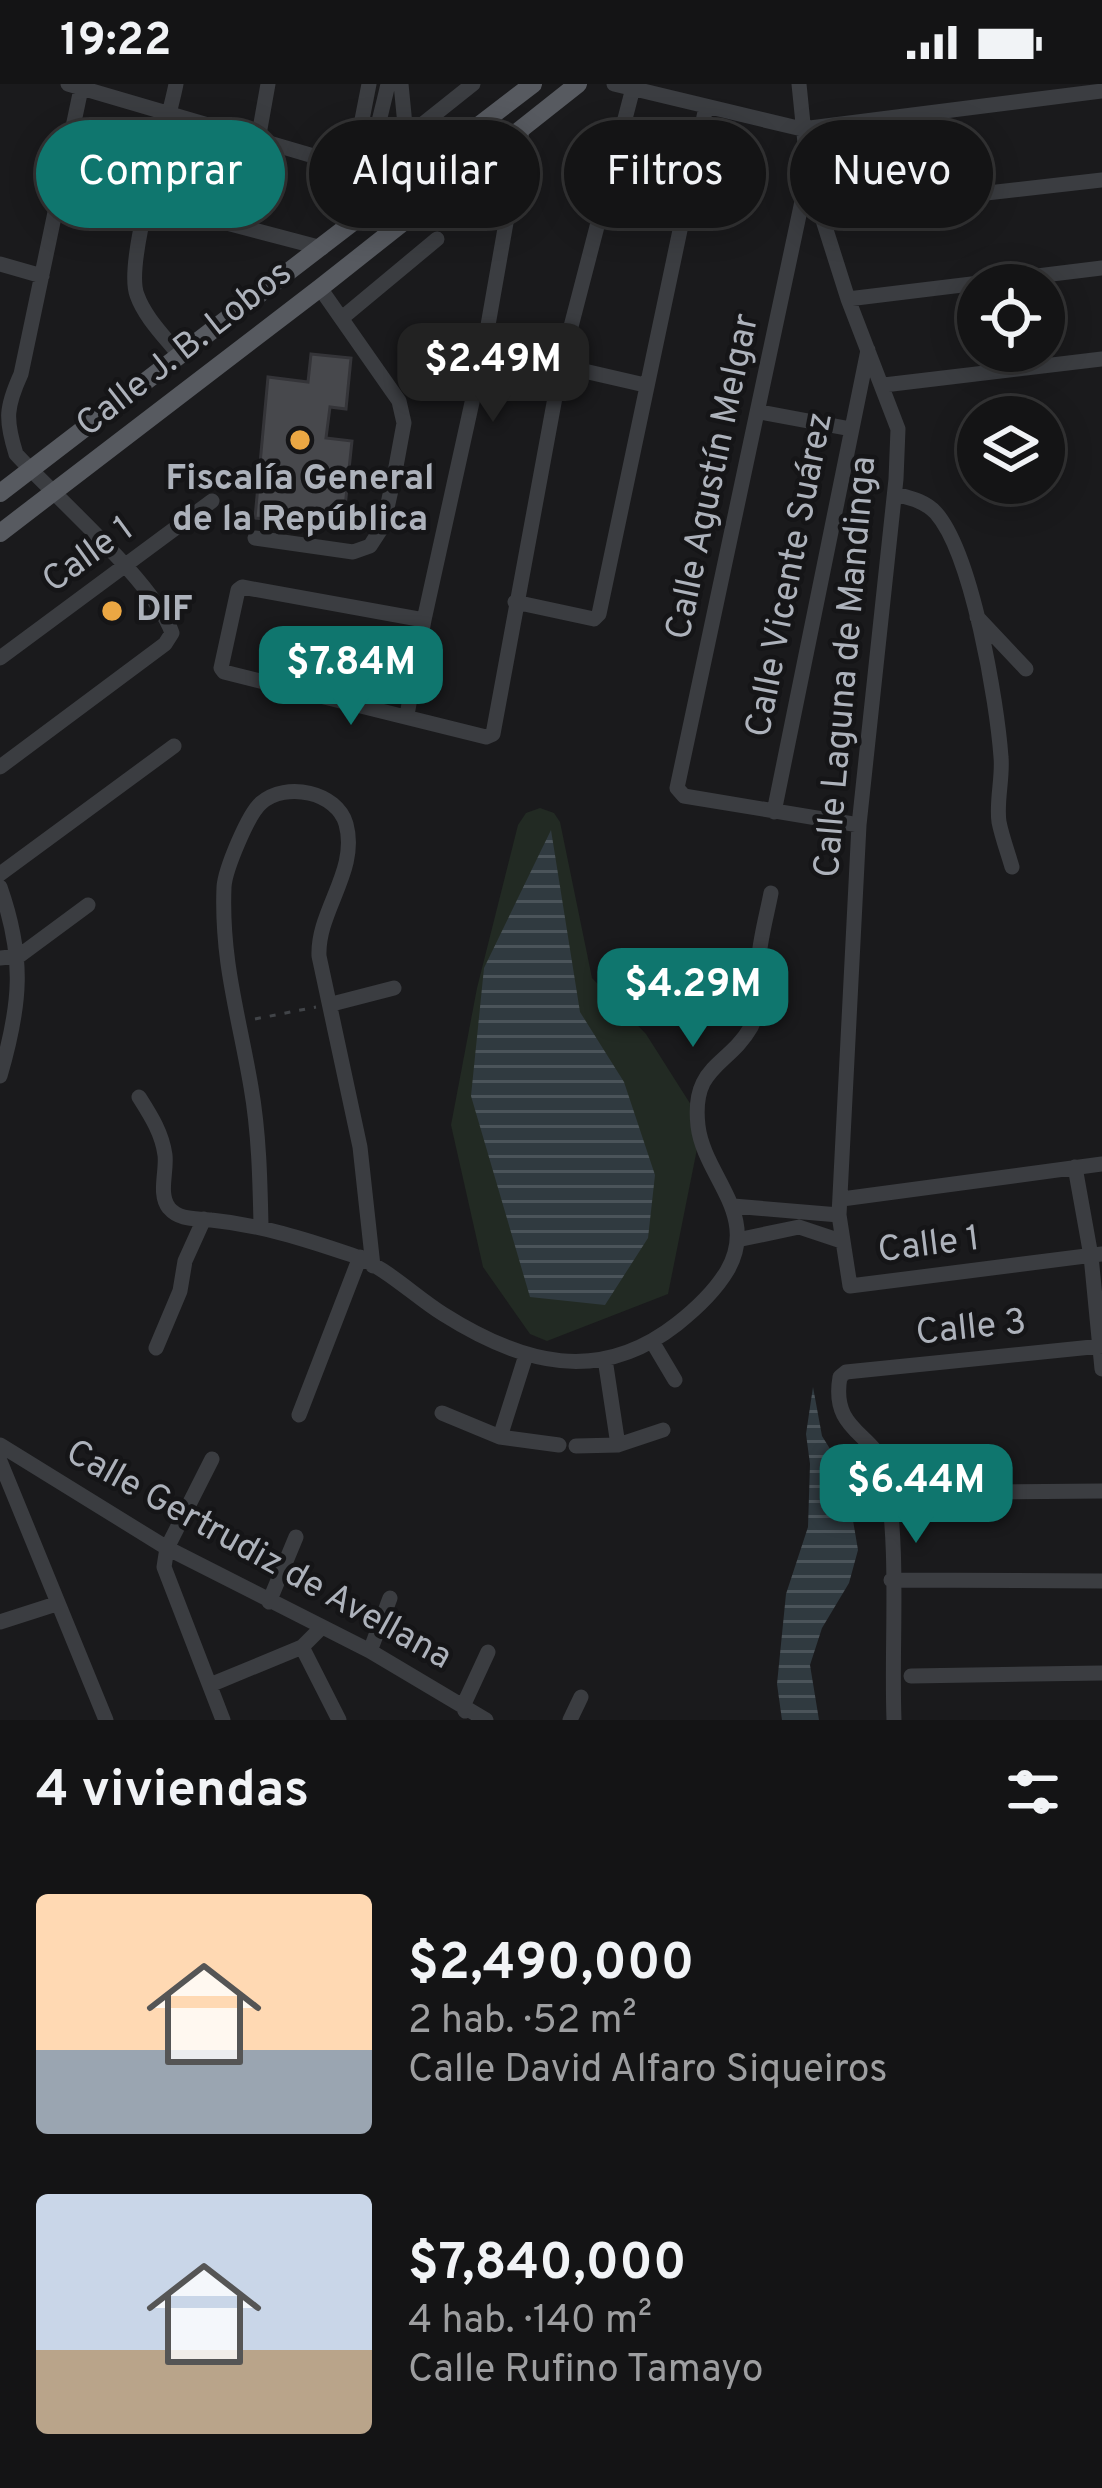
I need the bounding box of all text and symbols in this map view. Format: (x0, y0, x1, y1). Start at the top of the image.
text: 19:22 (60, 14, 172, 71)
chip: Comprar (36, 120, 285, 228)
chip: Alquilar (309, 120, 540, 228)
chip: Filtros (564, 120, 766, 228)
chip: Nuevo (790, 120, 993, 228)
street label: Calle J. B. Lobos (68, 251, 302, 449)
map controls (957, 264, 1065, 504)
button: locate (957, 264, 1065, 372)
street label: Calle Agustín Melgar (657, 310, 771, 644)
pin: $2.49M (395, 323, 591, 425)
text: $2.49M (424, 337, 562, 386)
button: layers (957, 396, 1065, 504)
street label: Calle Vicente Suárez (737, 409, 845, 741)
marker: Fiscalía General de la República (287, 427, 313, 453)
street label: Calle Laguna de Mandinga (806, 454, 888, 880)
place label: Fiscalía General de la República (166, 457, 434, 544)
street label: Calle 1 (34, 507, 144, 605)
place label: DIF (136, 588, 193, 634)
marker: DIF (99, 598, 125, 624)
pin: $7.84M (253, 626, 449, 728)
text: $7.84M (286, 640, 416, 689)
pin: $4.29M (595, 948, 791, 1050)
text: $4.29M (624, 962, 762, 1011)
street label: Calle 1 (875, 1217, 983, 1275)
street label: Calle 3 (914, 1300, 1028, 1358)
street label: Calle Gertrudiz de Avellana (57, 1431, 459, 1681)
pin: $6.44M (818, 1444, 1014, 1546)
text: $6.44M (847, 1458, 985, 1507)
icon: filters (1000, 1759, 1066, 1825)
text: 4 viviendas (36, 1760, 309, 1825)
text: $2,490,000 (408, 1933, 694, 1998)
icon: home (132, 1942, 276, 2086)
text: 2 hab. · 52 m² (408, 1998, 637, 2047)
text: Calle David Alfaro Siqueiros (408, 2047, 888, 2096)
text: $7,840,000 (408, 2233, 687, 2298)
icon: home (132, 2242, 276, 2386)
text: 4 hab. · 140 m² (408, 2298, 652, 2347)
text: Calle Rufino Tamayo (408, 2347, 764, 2396)

